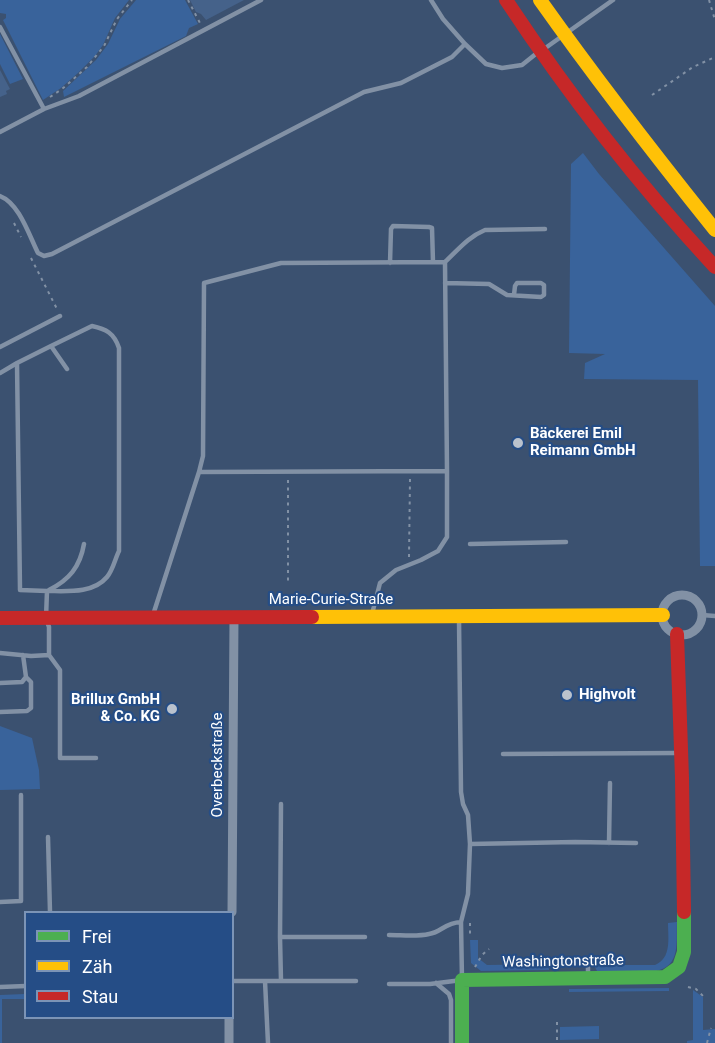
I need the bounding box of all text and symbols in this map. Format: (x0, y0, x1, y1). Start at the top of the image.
place label: Bäckerei Emil Reimann GmbH (530, 425, 635, 460)
marker: Bäckerei Emil Reimann GmbH (511, 436, 525, 450)
street label: Marie-Curie-Straße (269, 591, 393, 609)
place label: Highvolt (579, 686, 636, 704)
marker: Highvolt (560, 688, 574, 702)
place label: Brillux GmbH & Co. KG (71, 691, 160, 726)
marker: Brillux GmbH & Co. KG (165, 702, 179, 716)
street label: Overbeckstraße (209, 713, 227, 817)
legend (24, 911, 234, 1019)
text: Frei (82, 926, 112, 947)
street label: Washingtonstraße (502, 952, 624, 972)
text: Zäh (82, 956, 113, 977)
text: Stau (82, 986, 118, 1007)

